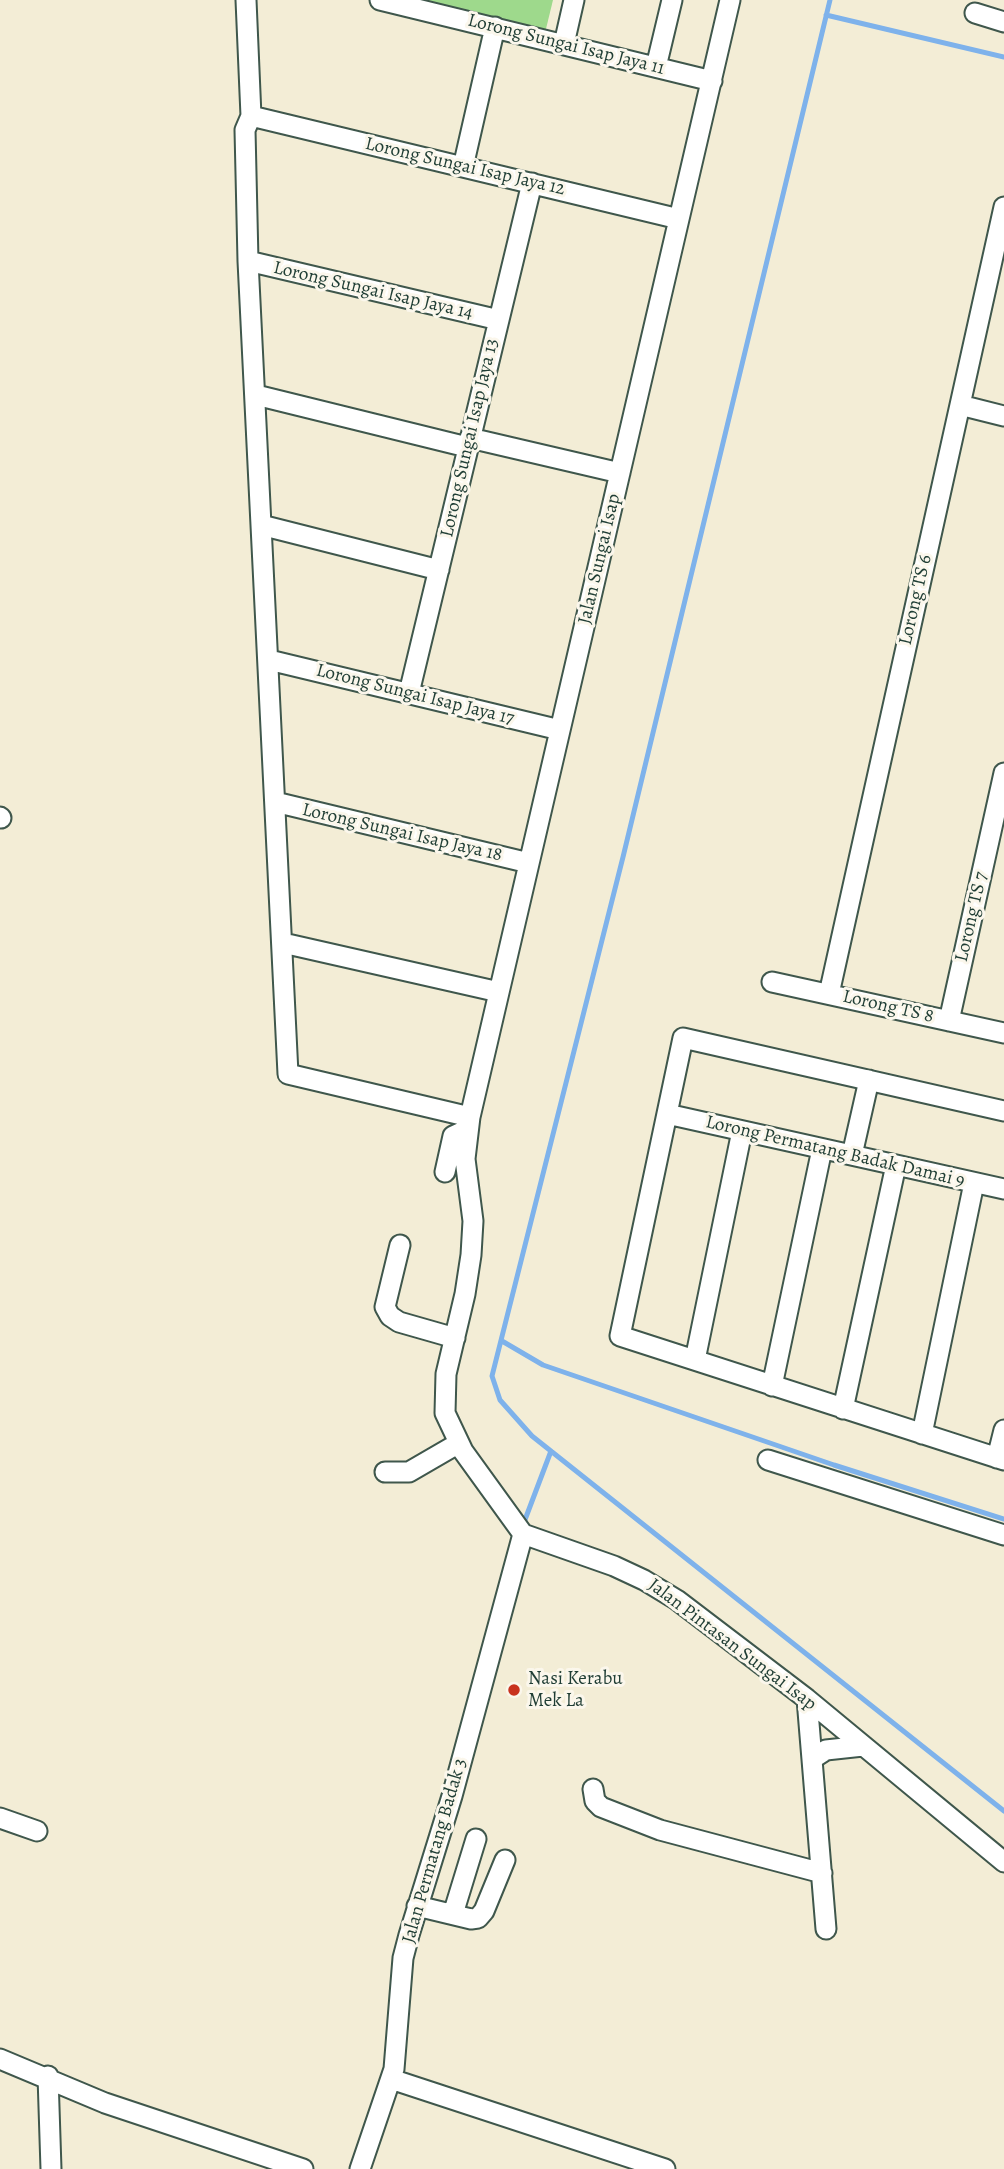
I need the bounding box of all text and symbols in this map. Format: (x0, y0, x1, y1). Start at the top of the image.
street label: Lorong Sungai Isap Jaya 11 (465, 10, 667, 80)
street label: Lorong Sungai Isap Jaya 12 (363, 133, 567, 201)
street label: Lorong Sungai Isap Jaya 14 (271, 257, 475, 325)
street label: Lorong Sungai Isap Jaya 13 (436, 336, 504, 540)
street label: Jalan Sungai Isap (574, 492, 626, 626)
street label: Lorong TS 6 (895, 552, 937, 648)
street label: Lorong Sungai Isap Jaya 17 (314, 659, 516, 731)
street label: Lorong Sungai Isap Jaya 18 (300, 799, 504, 867)
street label: Lorong TS 7 (951, 870, 993, 964)
street label: Lorong TS 8 (840, 985, 936, 1029)
street label: Lorong Permatang Badak Damai 9 (703, 1111, 967, 1193)
street label: Jalan Pintasan Sungai Isap (643, 1574, 821, 1716)
place label: Nasi Kerabu Mek La (528, 1668, 623, 1712)
marker: Nasi Kerabu Mek La (506, 1682, 522, 1698)
street label: Jalan Permatang Badak 3 (398, 1756, 472, 1946)

